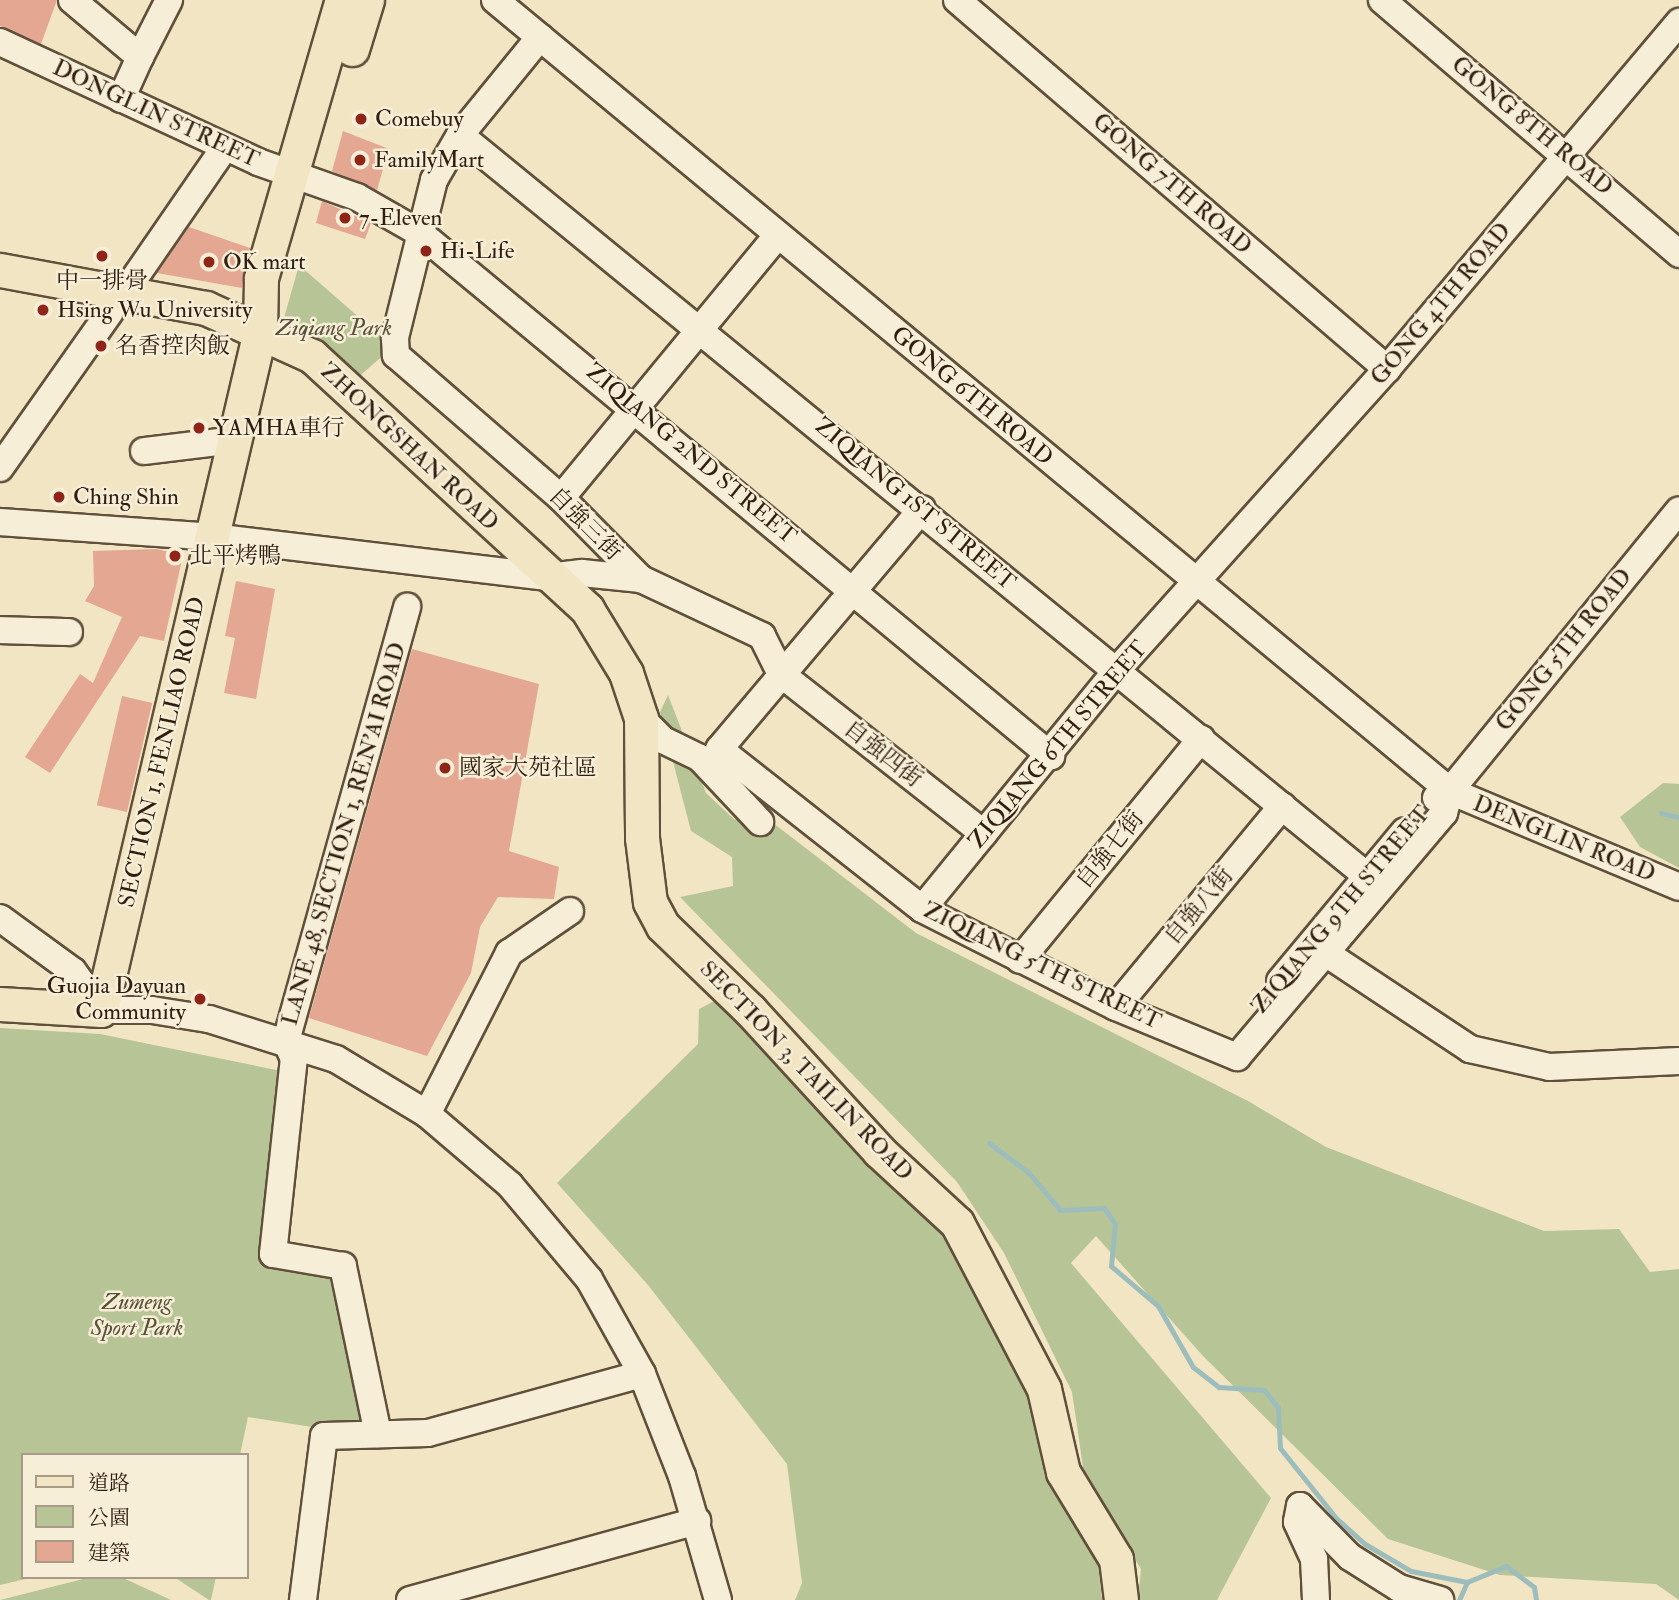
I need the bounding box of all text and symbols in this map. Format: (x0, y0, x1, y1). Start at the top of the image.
street label: GONG 8TH ROAD (1446, 51, 1618, 201)
street label: DONGLIN STREET (48, 54, 264, 174)
place label: Comebuy (375, 105, 464, 133)
street label: GONG 7TH ROAD (1087, 108, 1257, 260)
marker: Comebuy (353, 111, 369, 127)
place label: FamilyMart (374, 146, 484, 174)
marker: FamilyMart (352, 152, 368, 168)
place label: 7-Eleven (359, 204, 442, 232)
marker: 7-Eleven (337, 210, 353, 226)
street label: GONG 4TH ROAD (1365, 217, 1517, 391)
place label: Hi-Life (440, 237, 514, 265)
marker: Hi-Life (418, 243, 434, 259)
marker: 中一排骨 (94, 248, 110, 264)
place label: OK mart (223, 248, 306, 276)
marker: OK mart (201, 254, 217, 270)
place label: 中一排骨 (56, 267, 148, 295)
place label: Hsing Wu University (57, 296, 252, 324)
marker: Hsing Wu University (35, 302, 51, 318)
park label: Ziqiang Park (276, 314, 392, 342)
street label: GONG 6TH ROAD (886, 320, 1058, 472)
place label: 名香控肉飯 (115, 332, 230, 360)
marker: 名香控肉飯 (93, 338, 109, 354)
street label: ZHONGSHAN ROAD (314, 357, 504, 537)
street label: ZIQIANG 2ND STREET (580, 358, 802, 550)
street label: ZIQIANG 1ST STREET (809, 412, 1021, 596)
place label: YAMHA車行 (213, 414, 344, 442)
marker: YAMHA車行 (191, 420, 207, 436)
street label: 自強三街 (543, 482, 627, 566)
place label: Ching Shin (73, 483, 179, 511)
marker: Ching Shin (51, 489, 67, 505)
place label: 北平烤鴨 (189, 542, 281, 570)
marker: 北平烤鴨 (167, 548, 183, 564)
street label: GONG 5TH ROAD (1490, 563, 1638, 737)
street label: SECTION 1, FENLIAO ROAD (113, 594, 211, 910)
street label: ZIQIANG 6TH STREET (963, 635, 1153, 855)
street label: LANE 48, SECTION 1, REN'AI ROAD (276, 639, 412, 1029)
street label: 自強四街 (838, 715, 928, 793)
place label: 國家大苑社區 (459, 754, 597, 782)
marker: 國家大苑社區 (437, 760, 453, 776)
street label: DENGLIN ROAD (1469, 790, 1659, 888)
street label: ZIQIANG 9TH STREET (1246, 800, 1436, 1020)
street label: 自強七街 (1070, 806, 1150, 894)
street label: 自強八街 (1159, 862, 1239, 950)
street label: ZIQIANG 5TH STREET (918, 896, 1166, 1036)
street label: SECTION 3, TAILIN ROAD (694, 955, 918, 1187)
place label: Guojia Dayuan Community (47, 972, 186, 1026)
marker: Guojia Dayuan Community (192, 991, 208, 1007)
park label: Zumeng Sport Park (91, 1288, 183, 1342)
legend (21, 1453, 248, 1579)
text: 道路 (88, 1470, 130, 1497)
text: 公園 (88, 1505, 130, 1532)
text: 建築 (88, 1540, 130, 1567)

